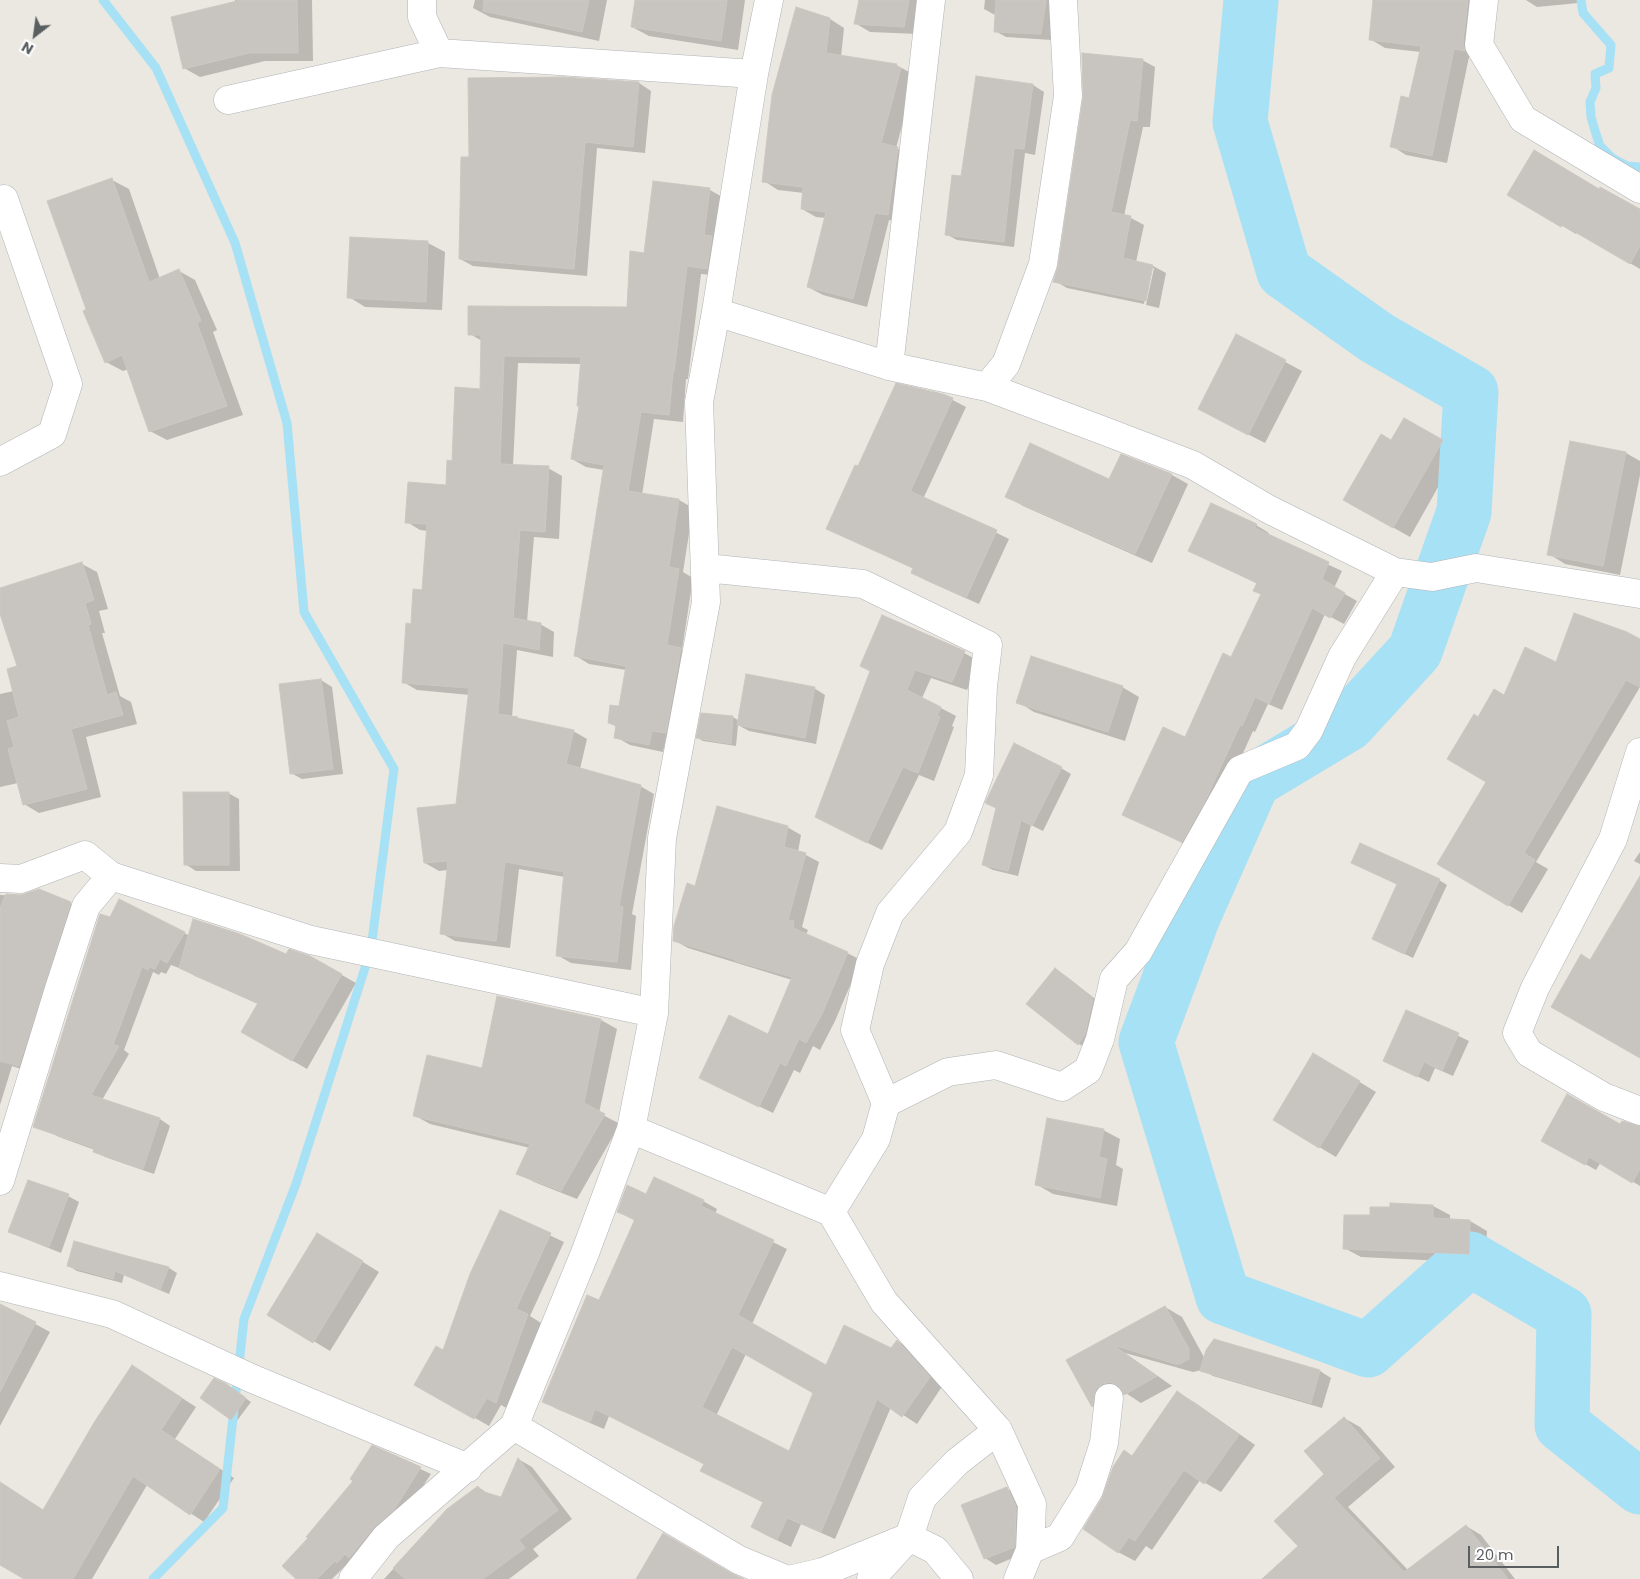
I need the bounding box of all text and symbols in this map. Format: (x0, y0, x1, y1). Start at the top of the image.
north arrow (10, 10, 60, 60)
text: N (18, 37, 37, 59)
scale bar (1470, 1536, 1561, 1568)
text: 20 m (1476, 1544, 1514, 1565)

